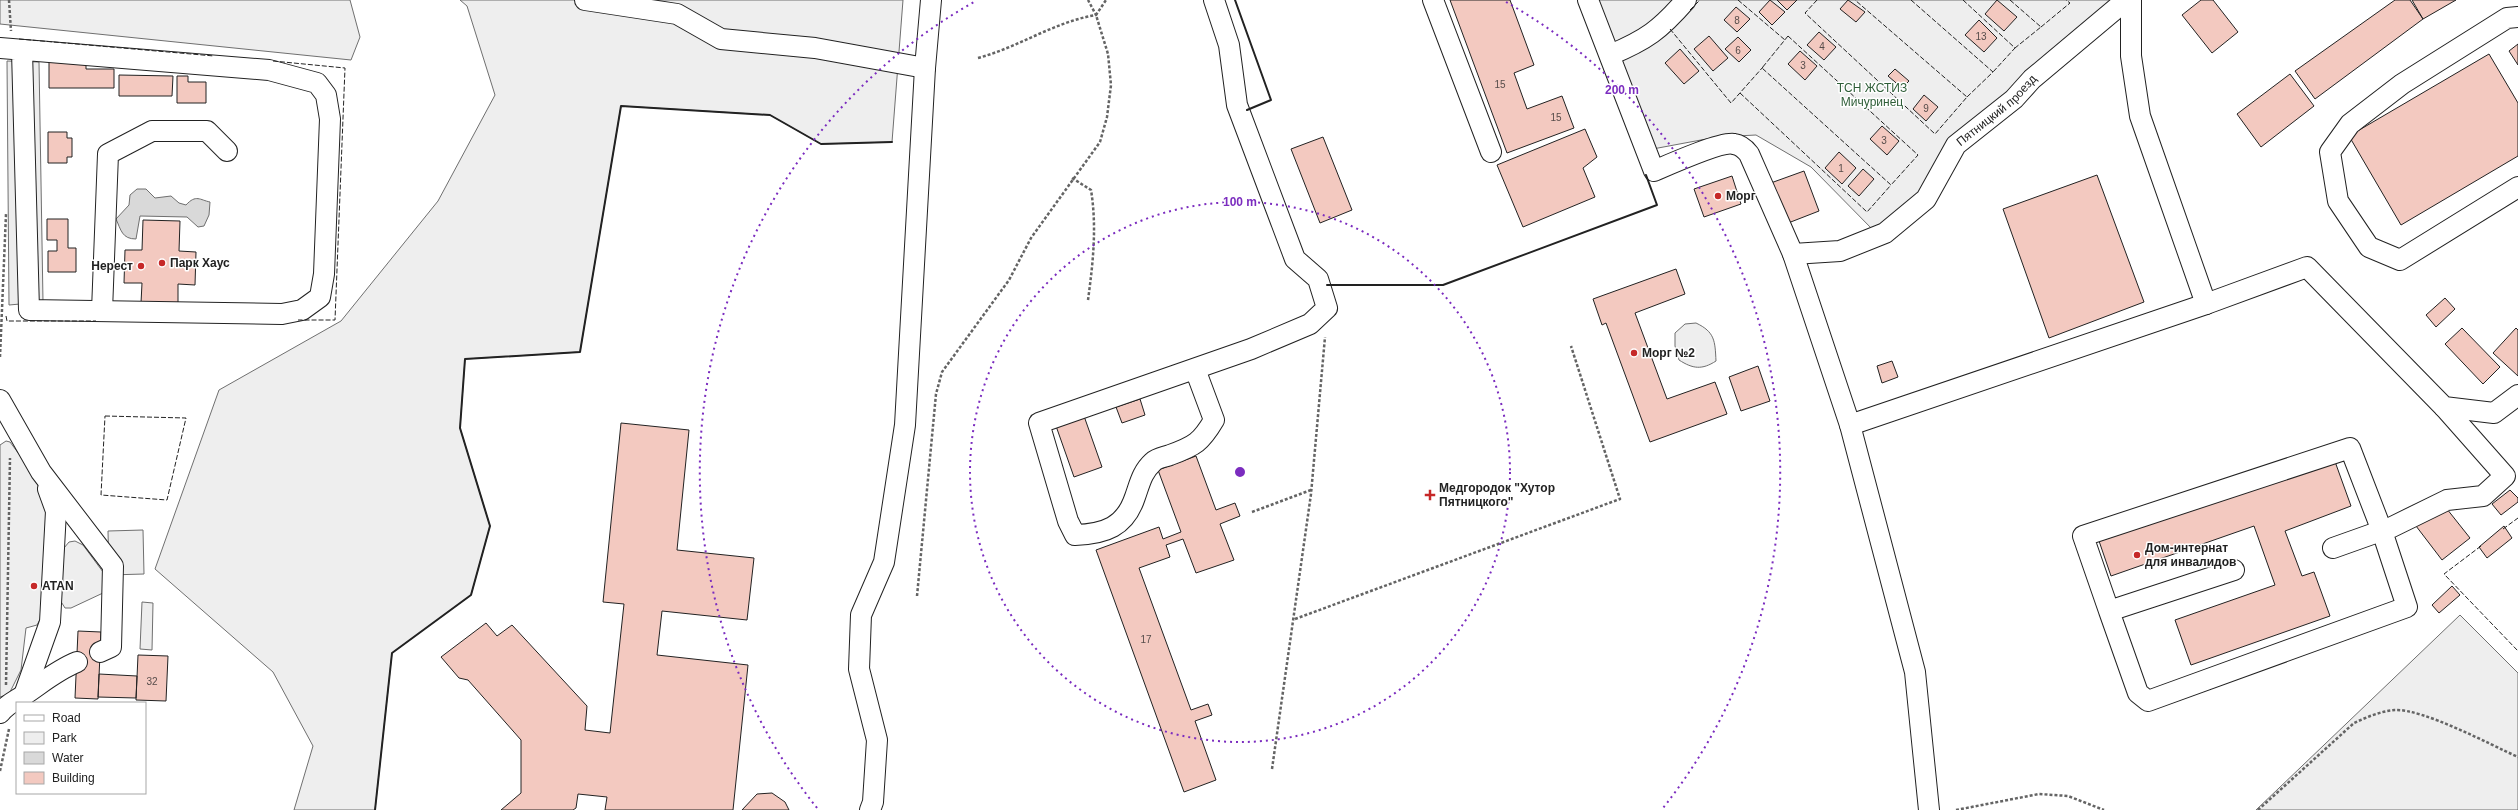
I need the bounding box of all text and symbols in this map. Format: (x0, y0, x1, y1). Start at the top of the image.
house number: 8 (1734, 15, 1740, 26)
house number: 13 (1975, 31, 1987, 42)
house number: 4 (1819, 41, 1825, 52)
house number: 6 (1735, 45, 1741, 56)
house number: 3 (1800, 60, 1806, 71)
street label: Пятницкий проезд (1954, 72, 2039, 149)
house number: 15 (1494, 79, 1506, 90)
park label: ТСН ЖСТИЗ Мичуринец (1837, 81, 1907, 109)
text: 200 m (1605, 83, 1639, 97)
house number: 9 (1923, 103, 1929, 114)
house number: 15 (1550, 112, 1562, 123)
house number: 3 (1881, 135, 1887, 146)
house number: 1 (1838, 163, 1844, 174)
place label: Морг (1726, 189, 1756, 203)
marker: Морг (1713, 191, 1723, 201)
text: 100 m (1223, 195, 1257, 209)
place label: Парк Хаус (170, 256, 230, 270)
marker: Парк Хаус (157, 258, 167, 268)
place label: Нерест (91, 259, 133, 273)
marker: Нерест (136, 261, 146, 271)
place label: Морг №2 (1642, 346, 1695, 360)
marker: Морг №2 (1629, 348, 1639, 358)
centre of rings (1233, 465, 1247, 479)
place label: Медгородок "Хутор Пятницкого" (1439, 481, 1555, 509)
marker: Медгородок "Хутор Пятницкого" (1424, 489, 1436, 501)
place label: Дом-интернат для инвалидов (2145, 541, 2236, 569)
marker: Дом-интернат для инвалидов (2132, 550, 2142, 560)
place label: ATAN (42, 579, 74, 593)
marker: ATAN (29, 581, 39, 591)
house number: 17 (1140, 634, 1152, 645)
house number: 32 (146, 676, 158, 687)
legend (16, 702, 146, 794)
text: Road (52, 711, 81, 725)
text: Park (52, 731, 78, 745)
text: Water (52, 751, 84, 765)
text: Building (52, 771, 95, 785)

